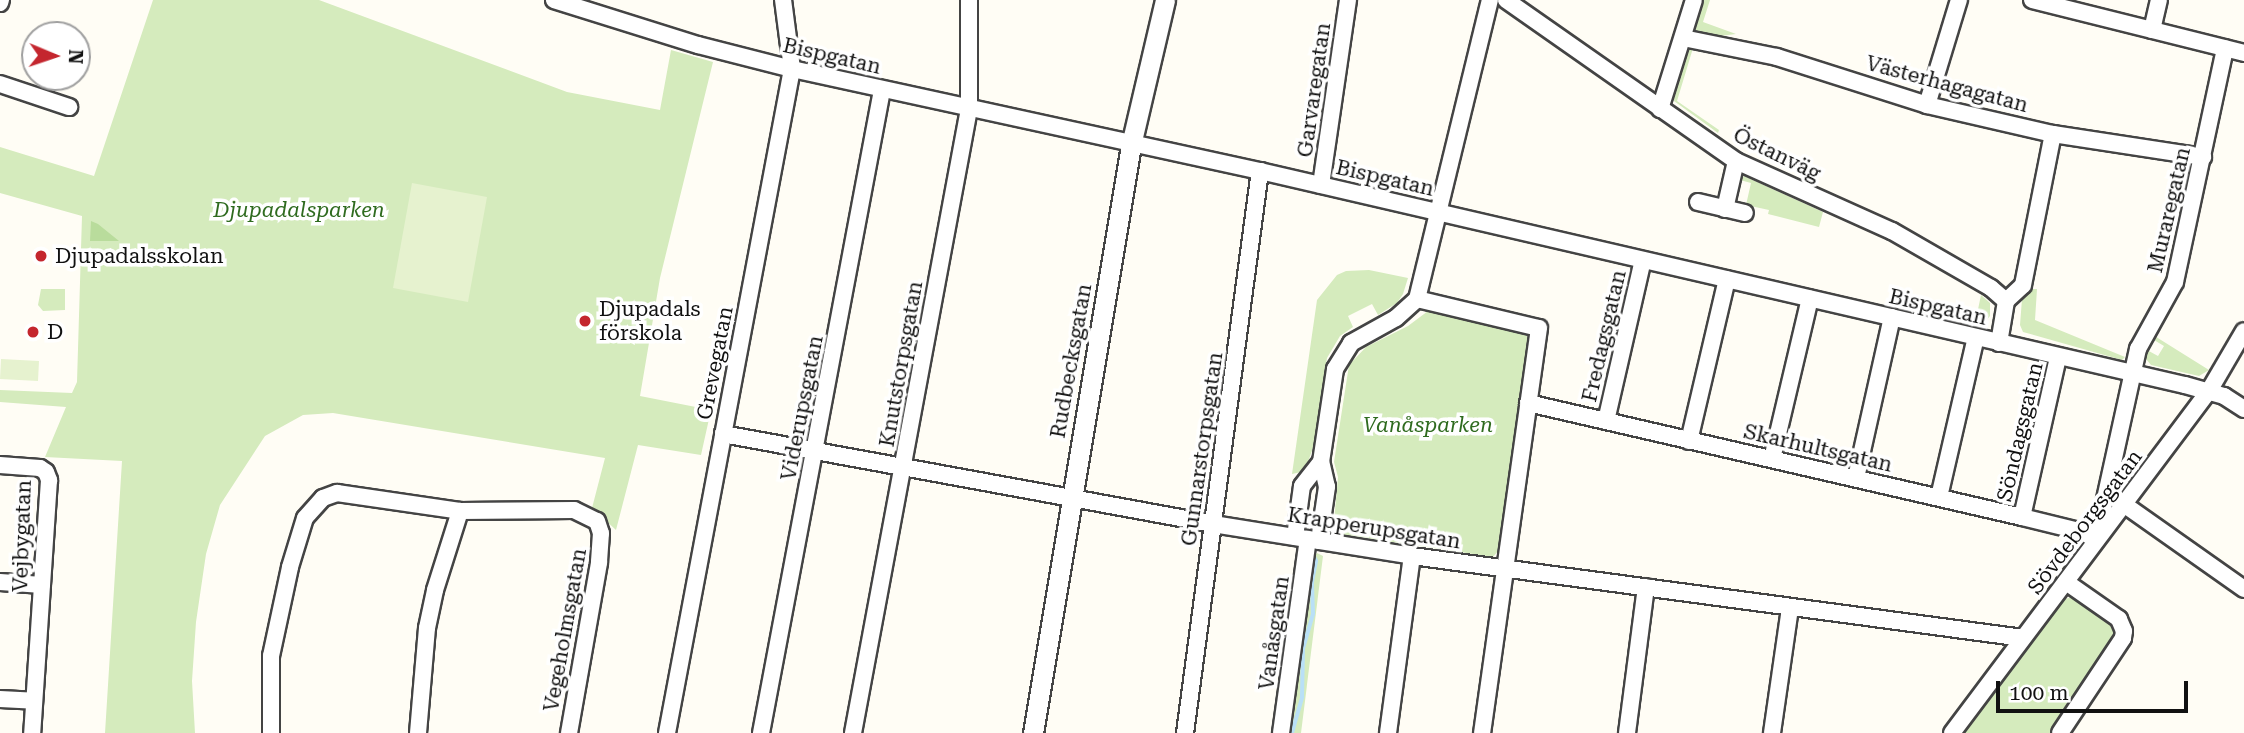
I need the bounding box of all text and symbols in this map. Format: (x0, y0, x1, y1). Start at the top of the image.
north arrow (21, 21, 91, 91)
street label: Garvaregatan (1292, 21, 1336, 159)
street label: Bispgatan (781, 32, 883, 80)
text: N (64, 49, 87, 64)
street label: Västerhagagatan (1863, 50, 2031, 118)
street label: Östanväg (1729, 122, 1825, 186)
street label: Muraregatan (2142, 145, 2196, 275)
street label: Bispgatan (1334, 154, 1436, 202)
park label: Djupadalsparken (213, 197, 385, 223)
place label: Djupadalsskolan (55, 243, 223, 269)
marker: Djupadalsskolan (33, 248, 49, 264)
street label: Fredagsgatan (1577, 268, 1631, 404)
street label: Knutstorpsgatan (874, 279, 928, 449)
street label: Rudbecksgatan (1045, 282, 1097, 440)
street label: Bispgatan (1887, 283, 1989, 331)
place label: Djupadals förskola (599, 296, 701, 346)
street label: Grevegatan (692, 304, 738, 422)
marker: Djupadals förskola (577, 313, 593, 329)
place label: D (47, 319, 63, 345)
marker: D (25, 324, 41, 340)
street label: Viderupsgatan (776, 333, 828, 483)
street label: Gunnarstorpsgatan (1176, 351, 1228, 547)
street label: Söndagsgatan (1992, 360, 2048, 504)
park label: Vanåsparken (1363, 412, 1493, 438)
street label: Skarhultsgatan (1741, 419, 1895, 477)
street label: Sövdeborgsgatan (2022, 445, 2148, 599)
street label: Vejbygatan (7, 480, 37, 592)
street label: Krapperupsgatan (1286, 502, 1462, 554)
street label: Vegeholmsgatan (538, 546, 592, 714)
street label: Vanåsgatan (1254, 574, 1294, 692)
scale bar (1999, 666, 2192, 710)
text: 100 m (2009, 681, 2069, 705)

